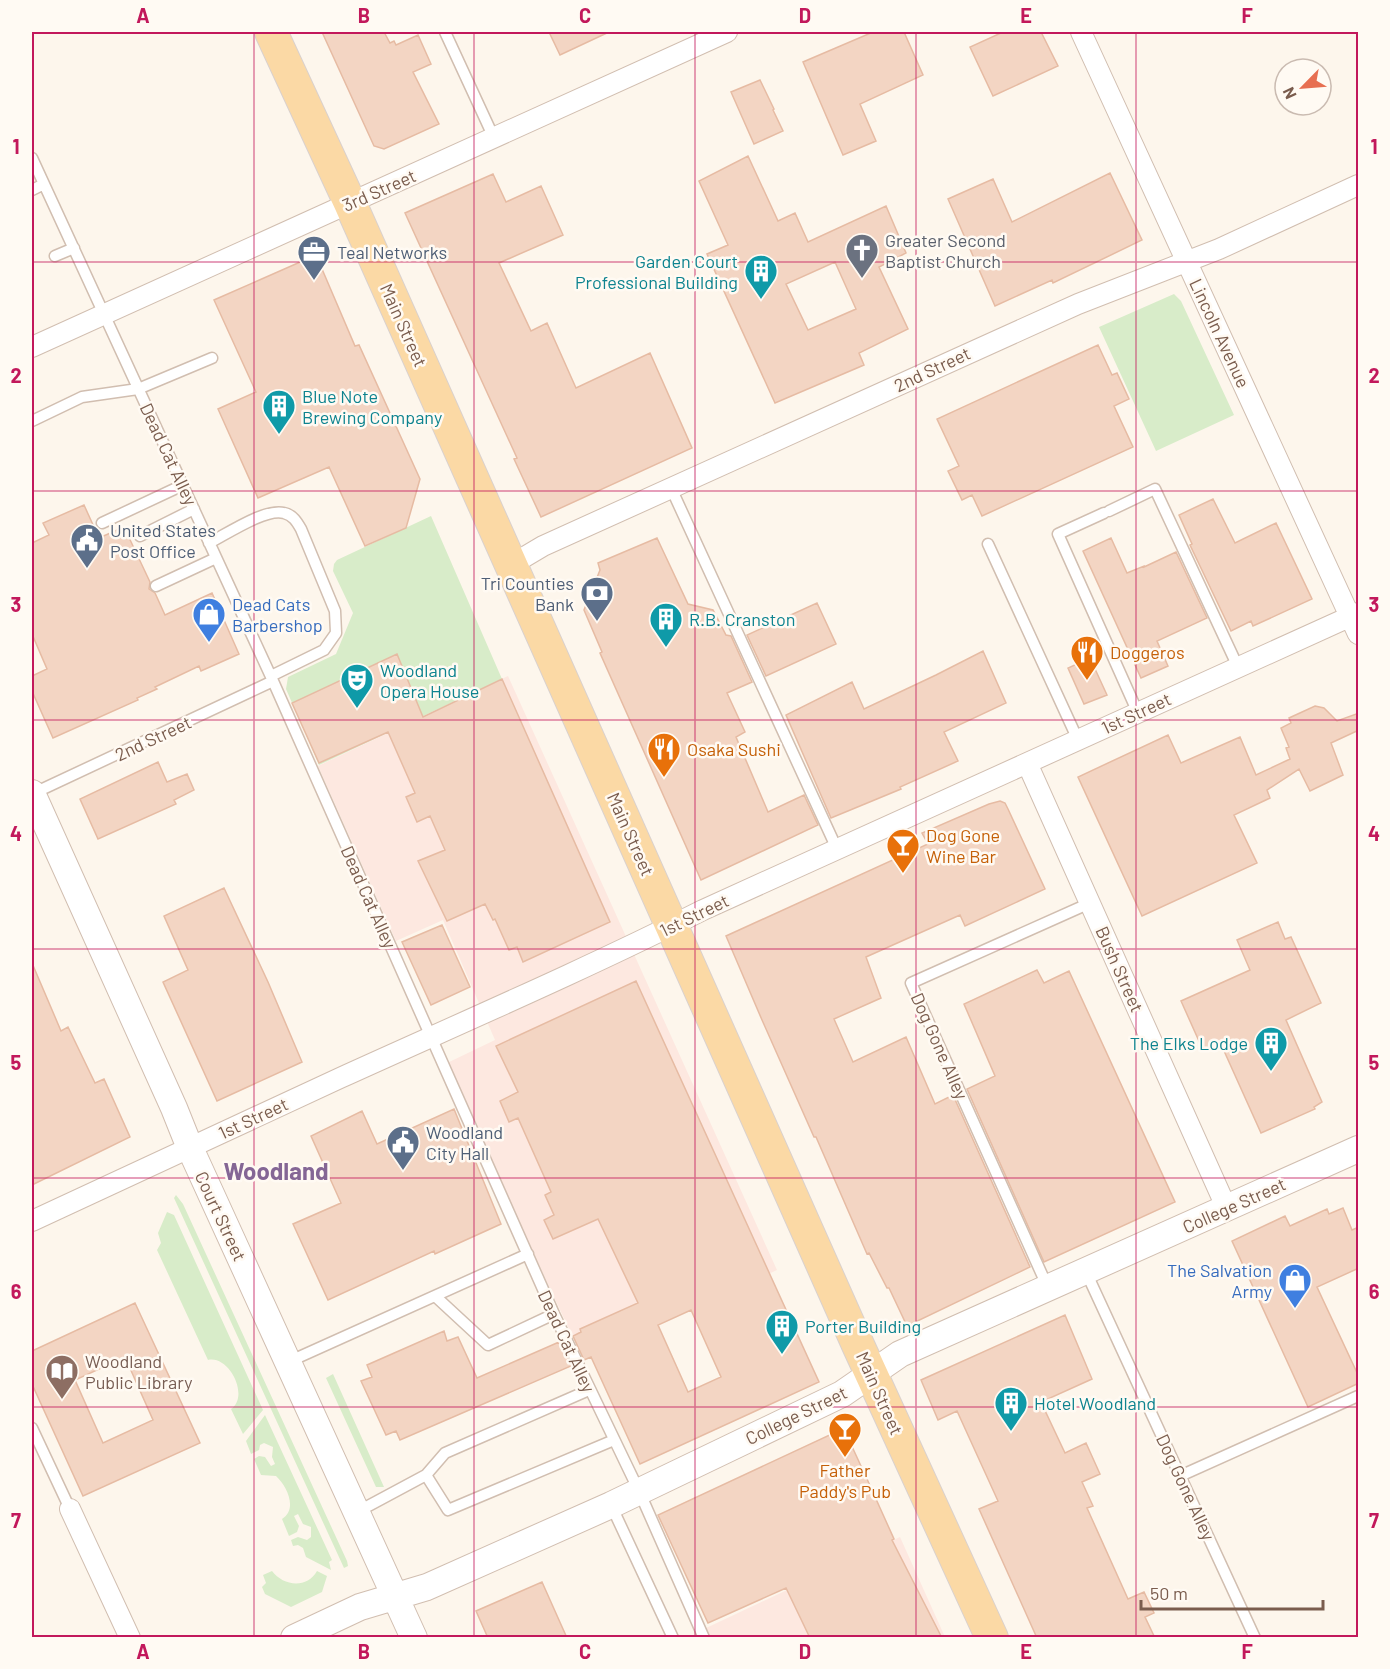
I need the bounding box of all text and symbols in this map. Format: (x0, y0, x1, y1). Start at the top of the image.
text: A (136, 3, 150, 27)
text: B (358, 3, 370, 27)
text: C (579, 3, 591, 27)
text: D (799, 3, 811, 27)
text: E (1020, 3, 1032, 27)
text: F (1241, 3, 1253, 27)
north arrow (1273, 57, 1333, 117)
text: N (1278, 85, 1300, 102)
text: 1 (12, 134, 20, 158)
text: 1 (1370, 134, 1378, 158)
street label: 3rd Street (339, 164, 419, 216)
place label: Greater Second Baptist Church (885, 229, 1006, 272)
church icon: Greater Second Baptist Church (844, 232, 880, 279)
office icon: Teal Networks (296, 234, 332, 281)
place label: Teal Networks (337, 241, 447, 263)
place label: Garden Court Professional Building (575, 250, 738, 293)
building icon: Garden Court Professional Building (743, 253, 779, 300)
street label: Lincoln Avenue (1185, 275, 1255, 391)
street label: Main Street (376, 280, 432, 370)
street label: 2nd Street (890, 342, 974, 396)
text: 2 (10, 363, 22, 387)
text: 2 (1368, 363, 1380, 387)
place label: Blue Note Brewing Company (302, 385, 442, 428)
building icon: Blue Note Brewing Company (261, 388, 297, 435)
street label: Dead Cat Alley (136, 399, 202, 509)
place label: United States Post Office (110, 519, 216, 562)
public building icon: United States Post Office (69, 522, 105, 569)
place label: Tri Counties Bank (481, 572, 574, 615)
bank icon: Tri Counties Bank (579, 575, 615, 622)
text: 3 (11, 592, 21, 616)
text: 3 (1369, 592, 1379, 616)
place label: Dead Cats Barbershop (232, 593, 323, 636)
shop icon: Dead Cats Barbershop (191, 596, 227, 643)
building icon: R.B. Cranston (648, 601, 684, 648)
place label: R.B. Cranston (689, 608, 795, 630)
restaurant icon: Doggeros (1069, 634, 1105, 681)
place label: Doggeros (1110, 641, 1185, 663)
place label: Woodland Opera House (380, 659, 479, 702)
theatre icon: Woodland Opera House (339, 662, 375, 709)
street label: 1st Street (1098, 687, 1174, 739)
street label: 2nd Street (111, 711, 195, 765)
restaurant icon: Osaka Sushi (646, 731, 682, 778)
place label: Osaka Sushi (687, 738, 781, 760)
street label: Main Street (603, 789, 659, 879)
text: 4 (10, 821, 22, 845)
text: 4 (1368, 821, 1380, 845)
place label: Dog Gone Wine Bar (926, 824, 1000, 867)
bar icon: Dog Gone Wine Bar (885, 827, 921, 874)
street label: Dead Cat Alley (337, 842, 401, 952)
street label: 1st Street (656, 889, 732, 941)
street label: Bush Street (1091, 923, 1149, 1015)
street label: Dog Gone Alley (907, 989, 973, 1103)
building icon: The Elks Lodge (1253, 1025, 1289, 1072)
place label: The Elks Lodge (1130, 1032, 1248, 1054)
text: 5 (11, 1050, 22, 1074)
text: 5 (1369, 1050, 1380, 1074)
street label: 1st Street (215, 1092, 291, 1144)
place label: Woodland City Hall (426, 1121, 503, 1164)
public building icon: Woodland City Hall (385, 1124, 421, 1171)
district label: Woodland (223, 1156, 329, 1185)
street label: Court Street (191, 1168, 251, 1264)
street label: College Street (1179, 1172, 1289, 1238)
place label: The Salvation Army (1167, 1259, 1272, 1302)
shop icon: The Salvation Army (1277, 1262, 1313, 1309)
text: 6 (11, 1279, 22, 1303)
text: 6 (1369, 1279, 1380, 1303)
street label: Dead Cat Alley (534, 1286, 600, 1396)
building icon: Porter Building (764, 1308, 800, 1355)
place label: Porter Building (805, 1315, 921, 1337)
street label: Main Street (852, 1348, 908, 1438)
place label: Woodland Public Library (85, 1350, 193, 1393)
library icon: Woodland Public Library (44, 1353, 80, 1400)
street label: College Street (741, 1381, 851, 1449)
building icon: Hotel Woodland (993, 1385, 1029, 1432)
place label: Hotel Woodland (1034, 1392, 1156, 1414)
bar icon: Father Paddy's Pub (827, 1411, 863, 1458)
street label: Dog Gone Alley (1152, 1430, 1220, 1544)
place label: Father Paddy's Pub (799, 1459, 891, 1502)
text: 7 (11, 1508, 21, 1532)
text: 7 (1369, 1508, 1379, 1532)
scale bar (1141, 1573, 1322, 1611)
text: 50 m (1150, 1582, 1188, 1604)
text: A (136, 1639, 150, 1663)
text: B (358, 1639, 370, 1663)
text: C (579, 1639, 591, 1663)
text: D (799, 1639, 811, 1663)
text: E (1020, 1639, 1032, 1663)
text: F (1241, 1639, 1253, 1663)

